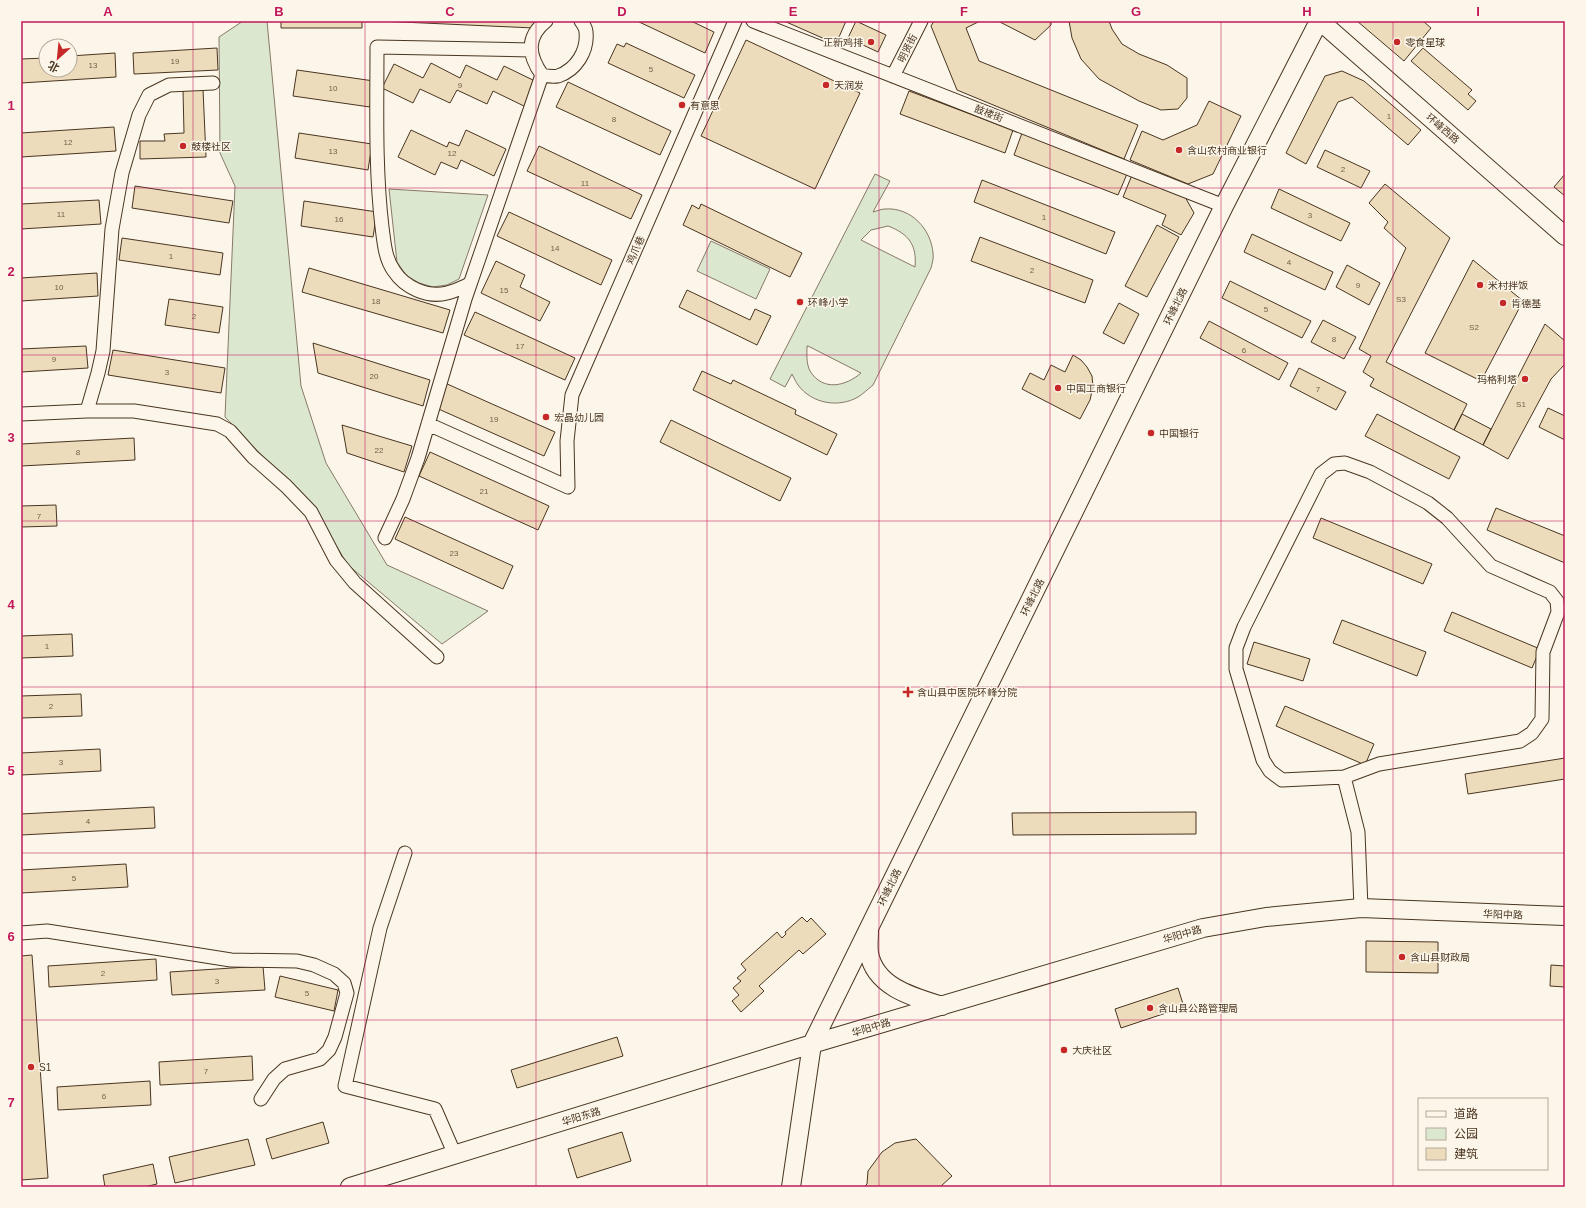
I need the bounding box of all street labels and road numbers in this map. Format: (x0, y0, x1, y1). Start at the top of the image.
street label: 明贤街 (896, 32, 919, 64)
street label: 鼓楼街 (973, 103, 1005, 124)
street label: 环峰西路 (1424, 111, 1461, 146)
street label: 鸡爪巷 (624, 234, 647, 266)
street label: 环峰北路 (1162, 286, 1189, 327)
street label: 环峰北路 (1019, 577, 1046, 618)
street label: 环峰北路 (876, 867, 903, 908)
street label: 华阳中路 (1483, 908, 1523, 921)
street label: 华阳中路 (1161, 924, 1203, 945)
street label: 华阳中路 (850, 1016, 892, 1039)
street label: 华阳东路 (560, 1105, 602, 1128)

